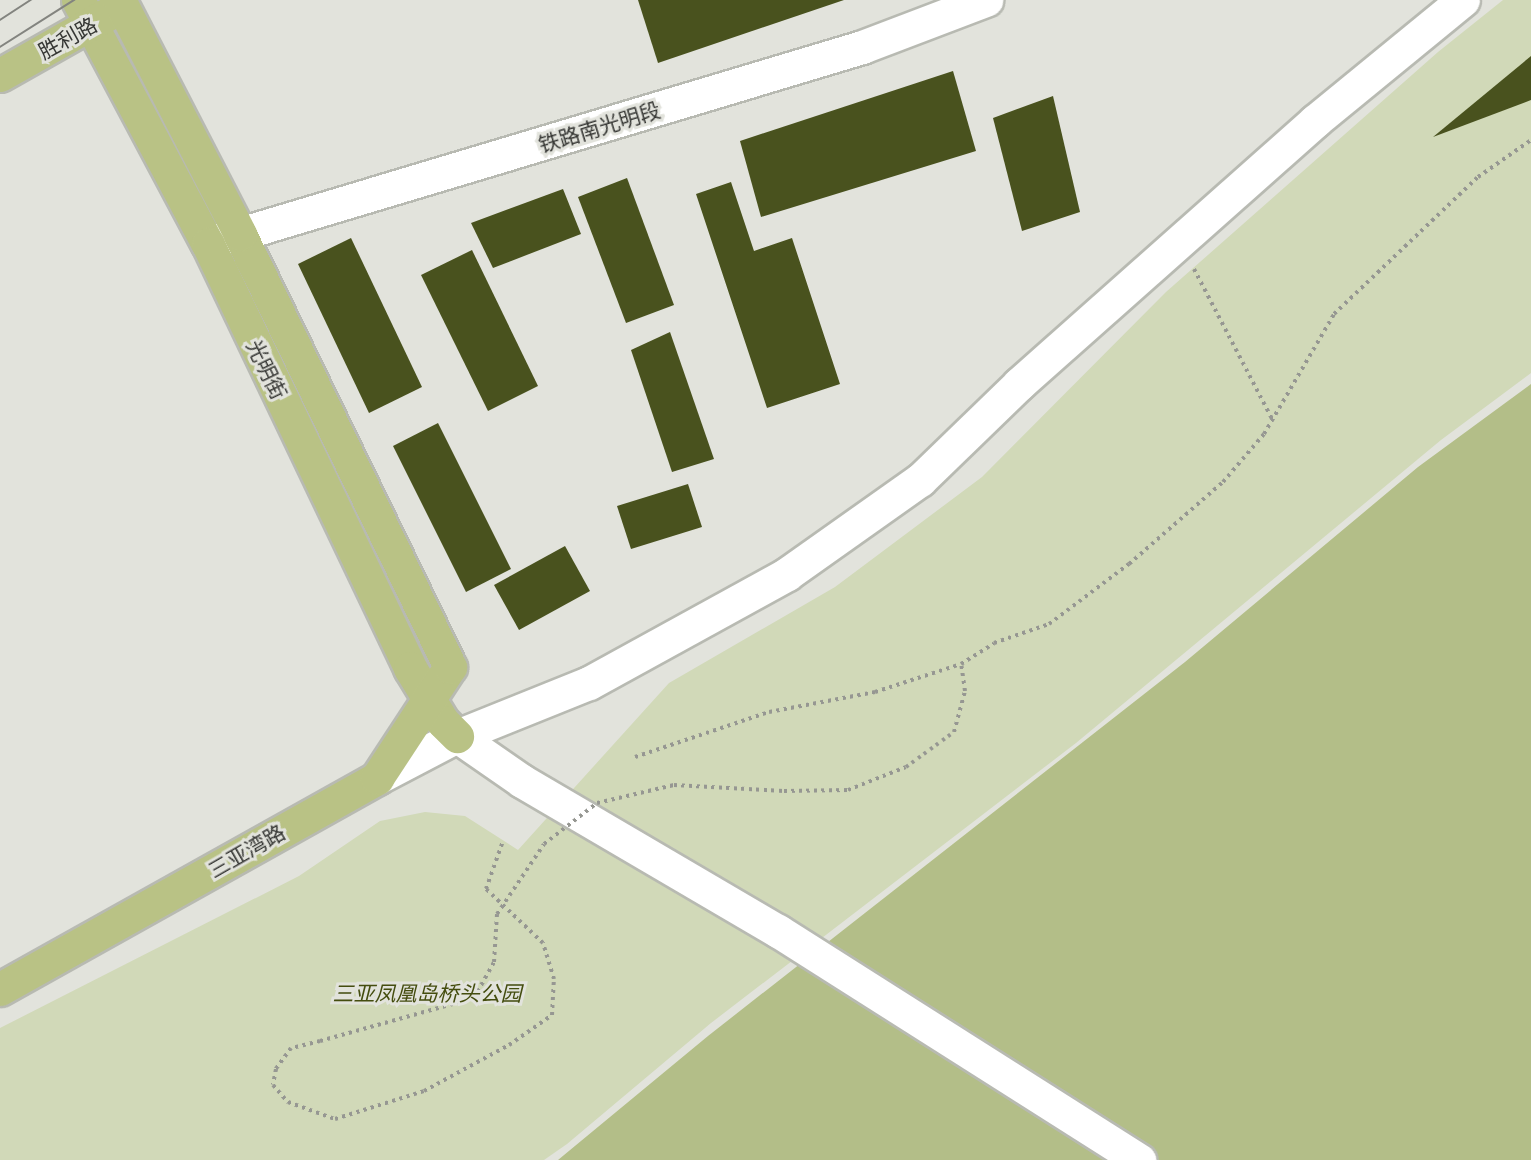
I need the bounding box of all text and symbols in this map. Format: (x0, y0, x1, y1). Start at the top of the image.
street label: 胜利路 (33, 11, 101, 63)
street label: 铁路南光明段 (535, 96, 663, 156)
street label: 光明街 (243, 335, 293, 403)
street label: 三亚湾路 (203, 818, 289, 882)
park label: 三亚凤凰岛桥头公园 (333, 979, 521, 1005)

